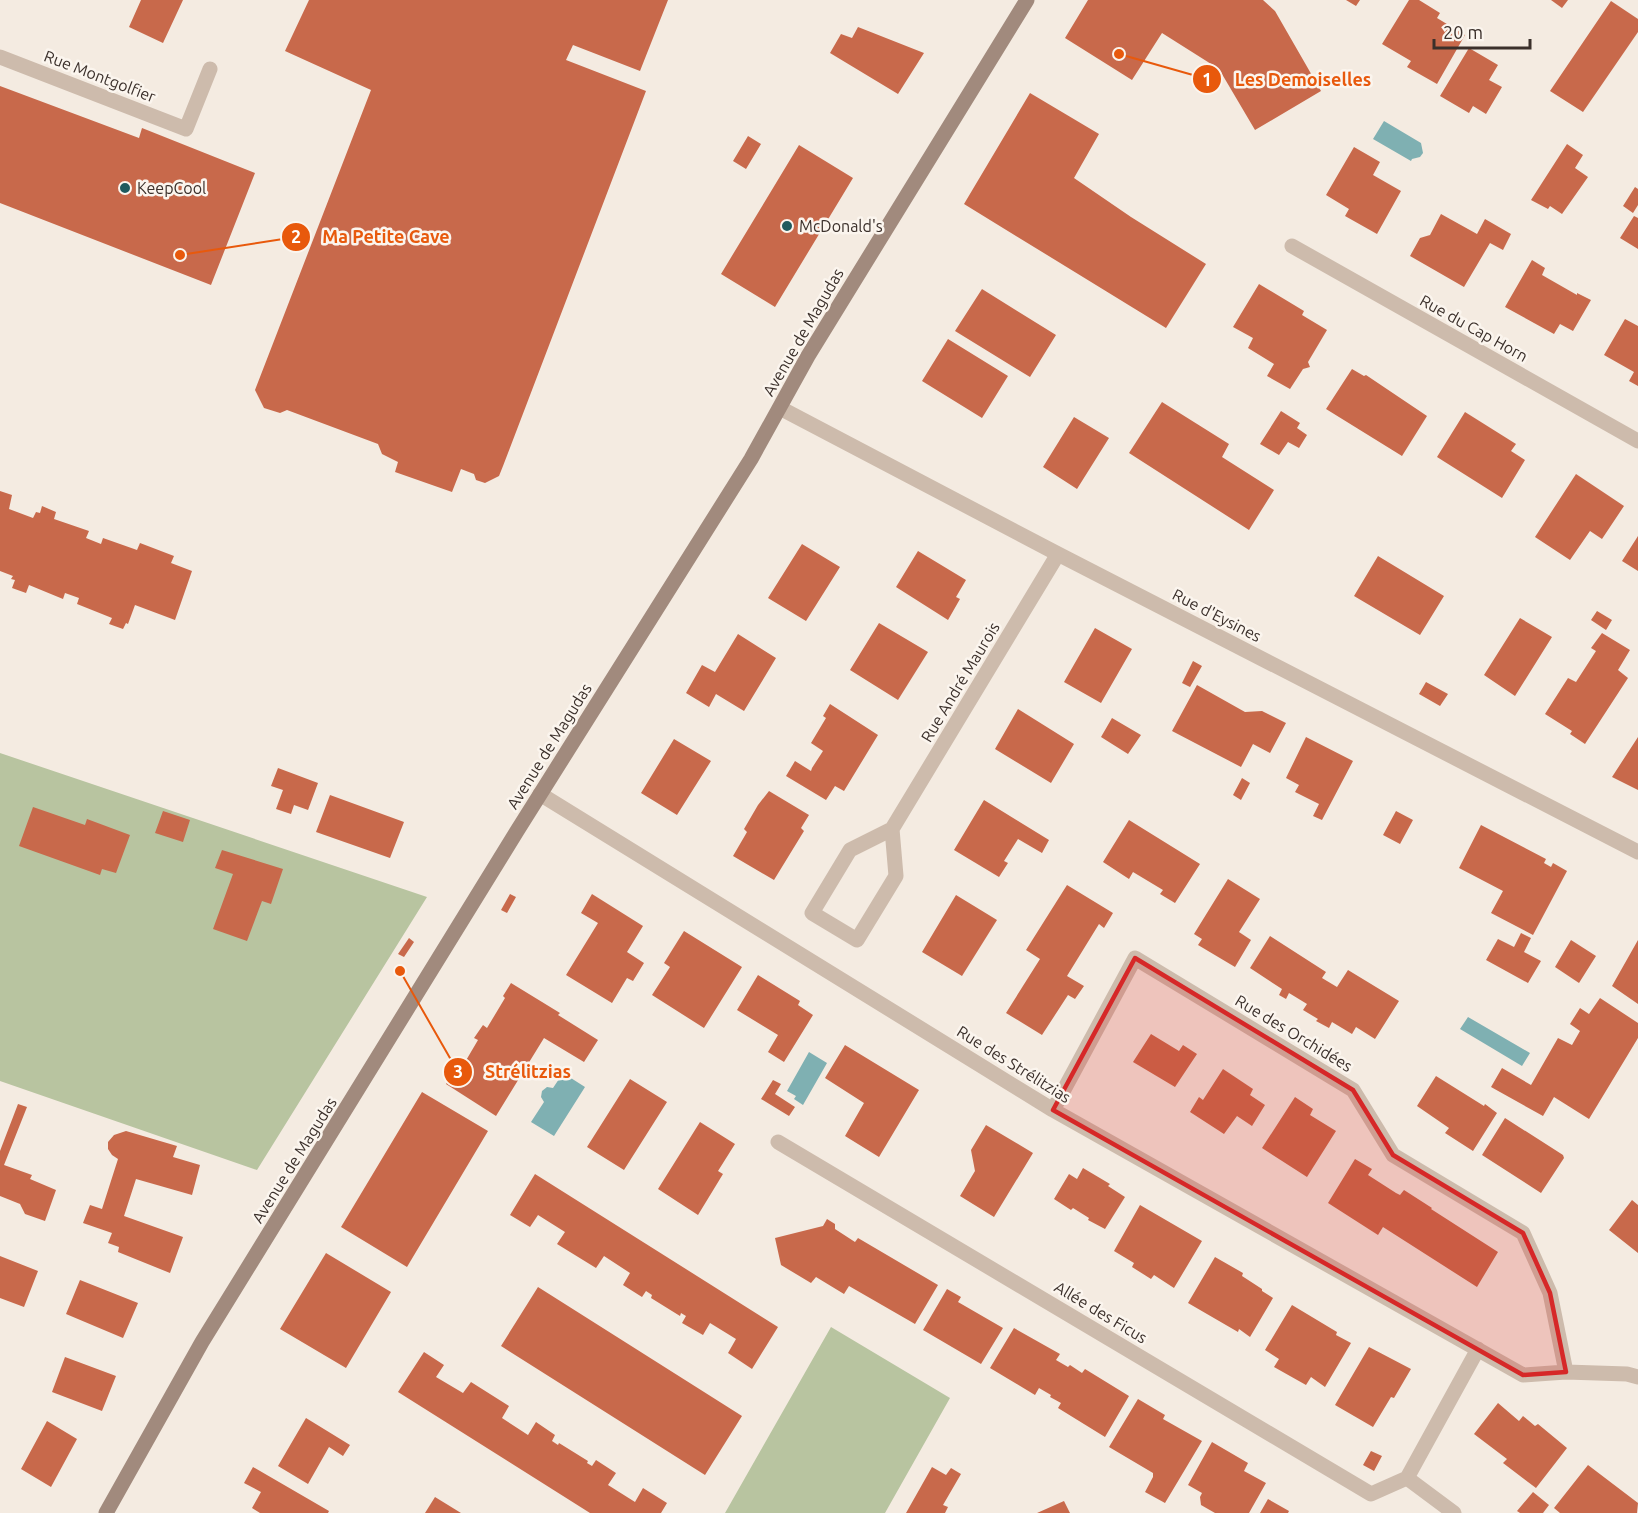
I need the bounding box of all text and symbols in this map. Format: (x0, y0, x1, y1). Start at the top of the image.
scale bar (1434, 12, 1530, 50)
text: 20 m (1443, 22, 1483, 42)
street label: Rue Montgolfier (42, 46, 158, 106)
callout: Les Demoiselles (1192, 61, 1383, 97)
text: 1 (1202, 69, 1212, 89)
text: Les Demoiselles (1235, 69, 1371, 89)
place label: KeepCool (137, 179, 206, 197)
marker: KeepCool (118, 181, 132, 195)
place label: McDonald's (799, 217, 883, 235)
callout: Ma Petite Cave (281, 219, 462, 255)
marker: McDonald's (780, 219, 794, 233)
text: 2 (291, 226, 301, 246)
text: Ma Petite Cave (322, 226, 450, 246)
street label: Avenue de Magudas (759, 265, 847, 399)
street label: Rue du Cap Horn (1417, 291, 1531, 365)
street label: Rue d'Eysines (1170, 585, 1264, 645)
street label: Rue André Maurois (917, 619, 1003, 745)
street label: Avenue de Magudas (503, 680, 595, 812)
street label: Rue des Orchidées (1232, 991, 1356, 1075)
street label: Rue des Strélitzias (954, 1022, 1074, 1106)
callout: Strélitzias (443, 1054, 583, 1090)
text: 3 (453, 1061, 463, 1081)
text: Strélitzias (485, 1061, 571, 1081)
street label: Avenue de Magudas (248, 1094, 340, 1226)
street label: Allée des Ficus (1051, 1277, 1151, 1347)

